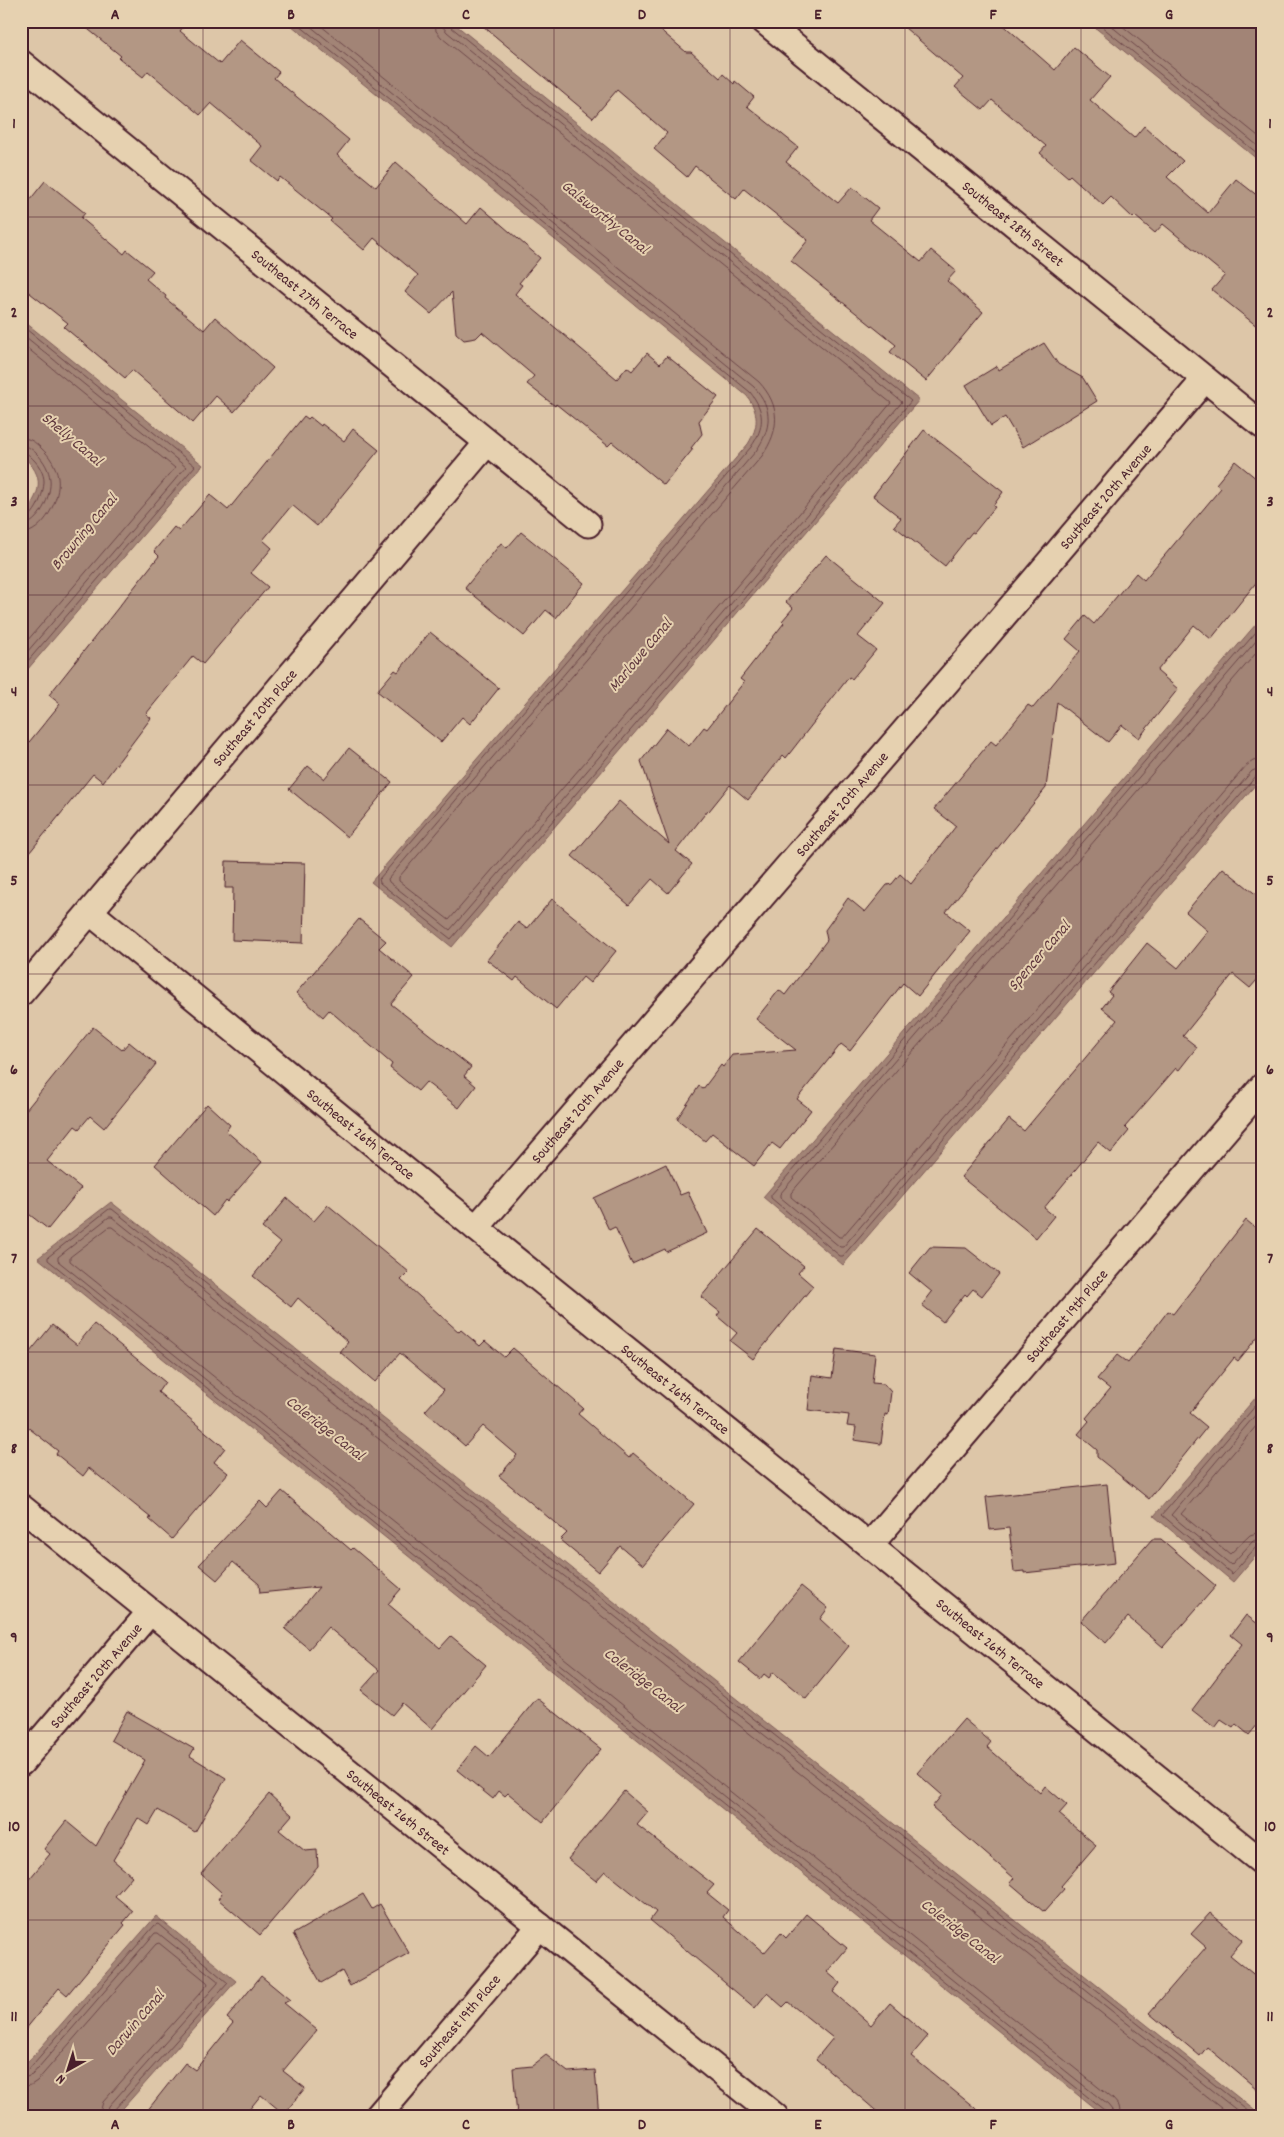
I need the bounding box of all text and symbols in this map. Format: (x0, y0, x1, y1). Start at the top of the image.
text: A (111, 4, 120, 27)
text: B (287, 4, 295, 27)
text: C (462, 4, 470, 27)
text: D (638, 4, 647, 27)
text: E (814, 4, 822, 27)
text: F (989, 4, 997, 27)
text: G (1165, 4, 1173, 27)
text: 1 (12, 113, 16, 136)
text: 1 (1268, 113, 1272, 136)
water label: Galsworthy Canal (556, 175, 654, 261)
street label: Southeast 28th Street (956, 177, 1068, 273)
street label: Southeast 27th Terrace (245, 245, 362, 346)
text: 2 (11, 302, 18, 325)
text: 2 (1267, 302, 1274, 325)
water label: Shelly Canal (36, 408, 108, 473)
street label: Southeast 20th Avenue (1055, 440, 1158, 555)
water label: Browning Canal (46, 489, 125, 576)
text: 3 (10, 491, 18, 514)
text: 3 (1266, 491, 1274, 514)
water label: Marlowe Canal (604, 613, 679, 697)
street label: Southeast 20th Place (208, 665, 304, 772)
text: 4 (11, 681, 17, 704)
text: 4 (1267, 681, 1273, 704)
street label: Southeast 20th Avenue (791, 747, 895, 863)
text: 5 (10, 870, 18, 893)
text: 5 (1266, 870, 1274, 893)
water label: Spencer Canal (1003, 916, 1078, 997)
street label: Southeast 20th Avenue (527, 1054, 631, 1169)
text: 6 (10, 1059, 18, 1082)
text: 6 (1266, 1059, 1274, 1082)
street label: Southeast 26th Terrace (301, 1084, 419, 1187)
text: 7 (11, 1248, 17, 1271)
text: 7 (1267, 1248, 1273, 1271)
street label: Southeast 19th Place (1021, 1265, 1115, 1369)
street label: Southeast 26th Terrace (615, 1340, 734, 1441)
water label: Coleridge Canal (280, 1391, 370, 1468)
text: 8 (11, 1438, 18, 1461)
text: 8 (1267, 1438, 1274, 1461)
street label: Southeast 26th Terrace (930, 1594, 1049, 1696)
street label: Southeast 20th Avenue (46, 1619, 149, 1735)
text: 9 (10, 1627, 18, 1650)
text: 9 (1266, 1627, 1274, 1650)
water label: Coleridge Canal (598, 1643, 688, 1720)
street label: Southeast 26th Street (341, 1765, 454, 1862)
text: 10 (8, 1816, 20, 1839)
text: 10 (1264, 1816, 1276, 1839)
water label: Coleridge Canal (915, 1894, 1005, 1971)
street label: Southeast 19th Place (414, 1970, 507, 2074)
water label: Darwin Canal (101, 1985, 172, 2061)
text: 11 (10, 2006, 18, 2029)
text: 11 (1266, 2006, 1274, 2029)
north arrow (42, 2044, 92, 2094)
text: N (52, 2069, 70, 2088)
text: A (111, 2114, 120, 2137)
text: B (287, 2114, 295, 2137)
text: C (462, 2114, 470, 2137)
text: D (638, 2114, 647, 2137)
text: E (814, 2114, 822, 2137)
text: F (989, 2114, 997, 2137)
text: G (1165, 2114, 1173, 2137)

